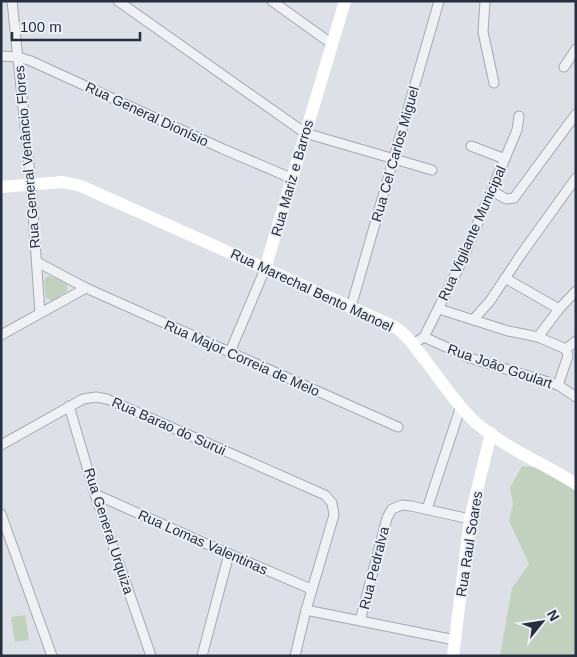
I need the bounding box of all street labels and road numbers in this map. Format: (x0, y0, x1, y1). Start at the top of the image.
street label: Rua General Venâncio Flores (11, 65, 43, 249)
street label: Rua General Dionísio (83, 78, 211, 150)
street label: Rua Cel Carlos Miguel (368, 84, 422, 224)
street label: Rua Mariz e Barros (268, 118, 316, 238)
street label: Rua Vigilante Municipal (435, 163, 509, 303)
street label: Rua Marechal Bento Manoel (228, 245, 396, 335)
street label: Rua Major Correia de Melo (162, 317, 322, 400)
street label: Rua Joāo Goulart (446, 341, 555, 391)
street label: Rua Barao do Surui (110, 394, 228, 458)
street label: Rua General Urquiza (81, 466, 137, 596)
street label: Rua Raul Soares (453, 490, 485, 598)
street label: Rua Lomas Valentinas (136, 506, 270, 578)
street label: Rua Pedralva (356, 525, 392, 611)

